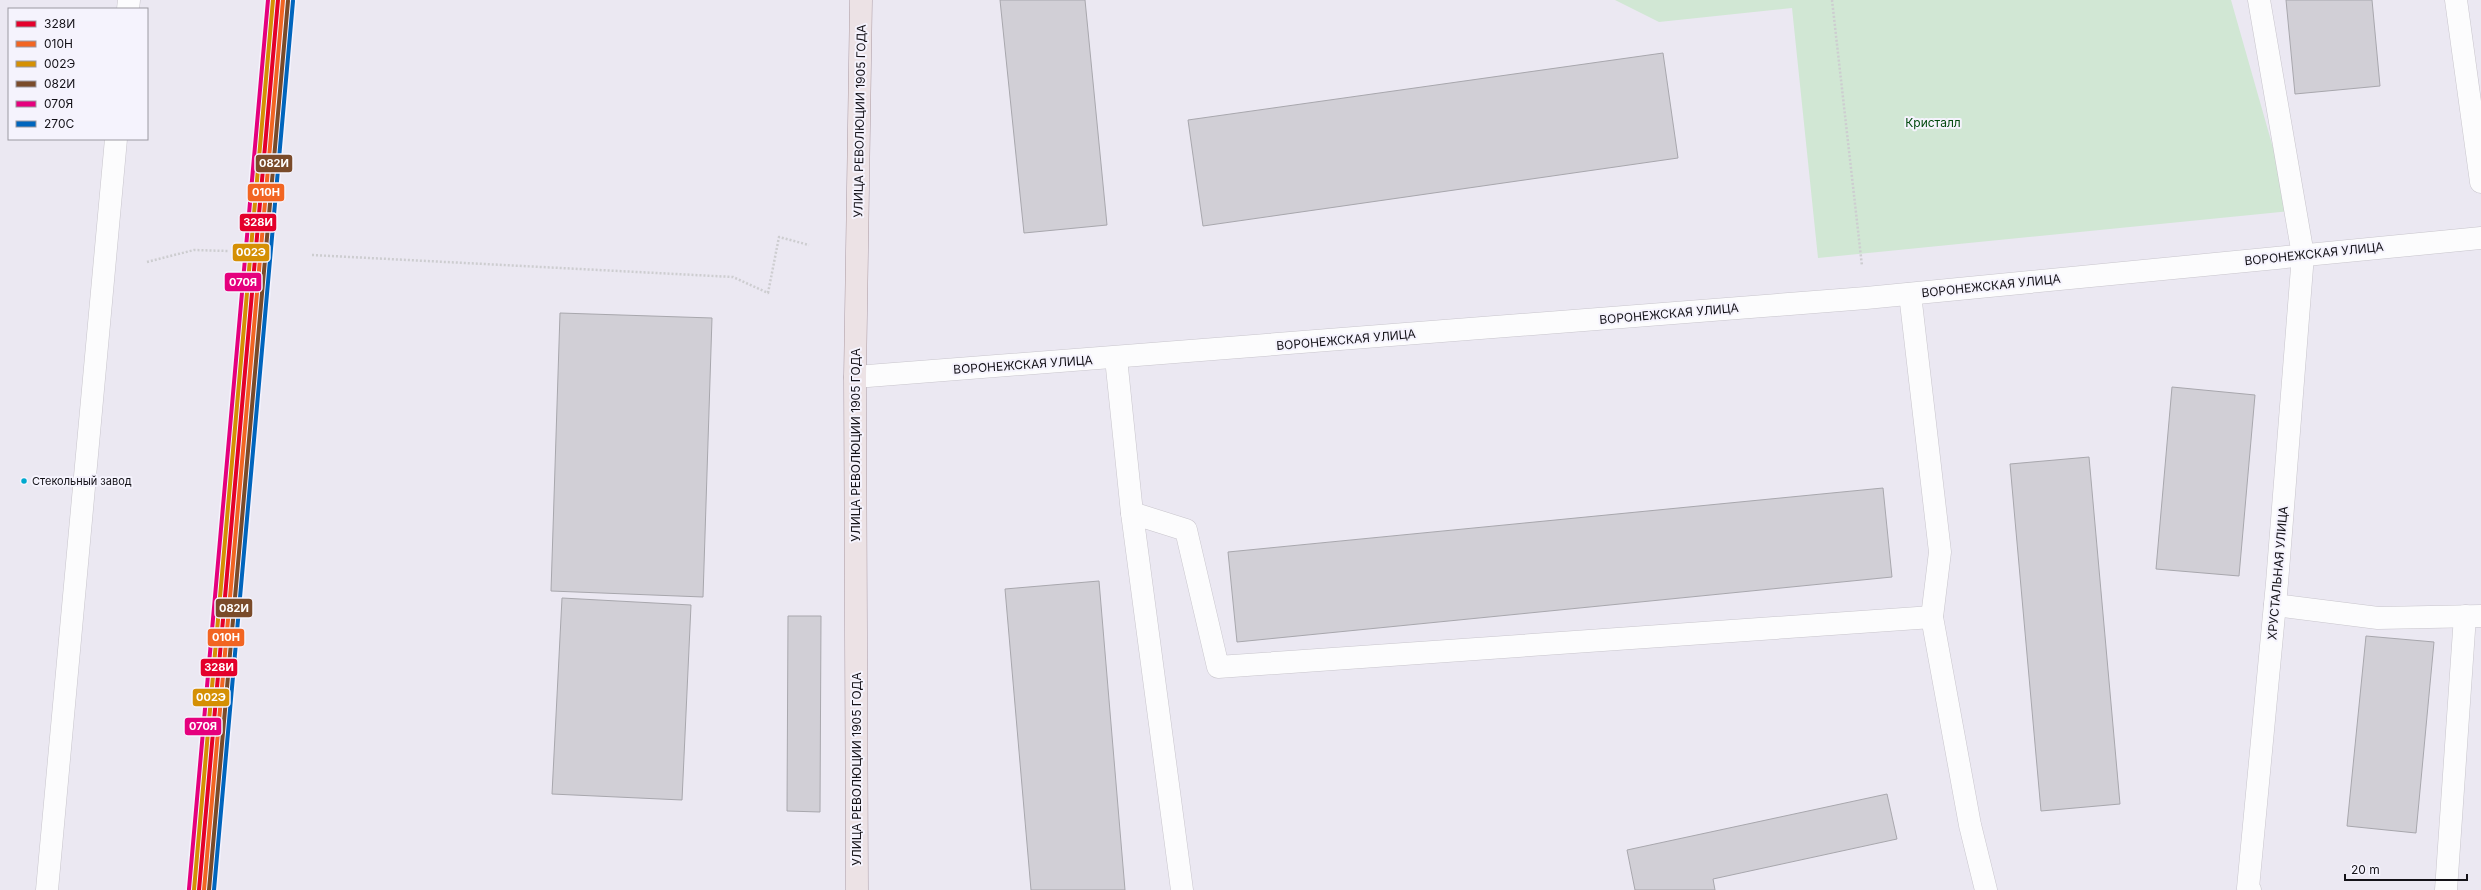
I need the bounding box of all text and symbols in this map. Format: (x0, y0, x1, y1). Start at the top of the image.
legend (8, 8, 148, 140)
text: 328И (44, 16, 75, 31)
street label: УЛИЦА РЕВОЛЮЦИИ 1905 ГОДА (850, 24, 869, 218)
text: 010Н (44, 36, 73, 51)
text: 002Э (44, 56, 75, 71)
text: 082И (44, 76, 75, 91)
text: 070Я (44, 96, 73, 111)
park label: Кристалл (1905, 115, 1961, 130)
text: 270С (44, 116, 74, 131)
line badge: 082И (255, 154, 293, 173)
text: 082И (259, 156, 289, 170)
line badge: 010Н (247, 183, 285, 202)
text: 010Н (252, 185, 280, 199)
line badge: 328И (239, 213, 277, 232)
text: 328И (243, 215, 273, 229)
street label: ВОРОНЕЖСКАЯ УЛИЦА (2244, 239, 2384, 268)
line badge: 002Э (232, 243, 270, 262)
text: 002Э (236, 245, 266, 259)
street label: ВОРОНЕЖСКАЯ УЛИЦА (1921, 271, 2061, 300)
line badge: 070Я (224, 272, 262, 292)
text: 070Я (229, 275, 257, 289)
street label: ВОРОНЕЖСКАЯ УЛИЦА (1599, 300, 1739, 327)
street label: ВОРОНЕЖСКАЯ УЛИЦА (1276, 326, 1416, 353)
street label: УЛИЦА РЕВОЛЮЦИИ 1905 ГОДА (848, 348, 863, 542)
street label: ВОРОНЕЖСКАЯ УЛИЦА (953, 352, 1093, 377)
place label: Стекольный завод (32, 474, 132, 488)
marker: Стекольный завод (19, 476, 29, 486)
street label: ХРУСТАЛЬНАЯ УЛИЦА (2264, 505, 2291, 641)
line badge: 082И (215, 598, 253, 618)
text: 082И (219, 601, 249, 615)
line badge: 010Н (207, 628, 245, 647)
text: 010Н (212, 630, 240, 644)
line badge: 328И (200, 658, 238, 677)
text: 328И (204, 660, 234, 674)
street label: УЛИЦА РЕВОЛЮЦИИ 1905 ГОДА (849, 672, 864, 866)
line badge: 002Э (192, 688, 230, 707)
text: 002Э (196, 690, 226, 704)
line badge: 070Я (184, 717, 222, 736)
text: 070Я (189, 719, 217, 733)
scale bar (2345, 856, 2467, 882)
text: 20 m (2351, 862, 2380, 877)

